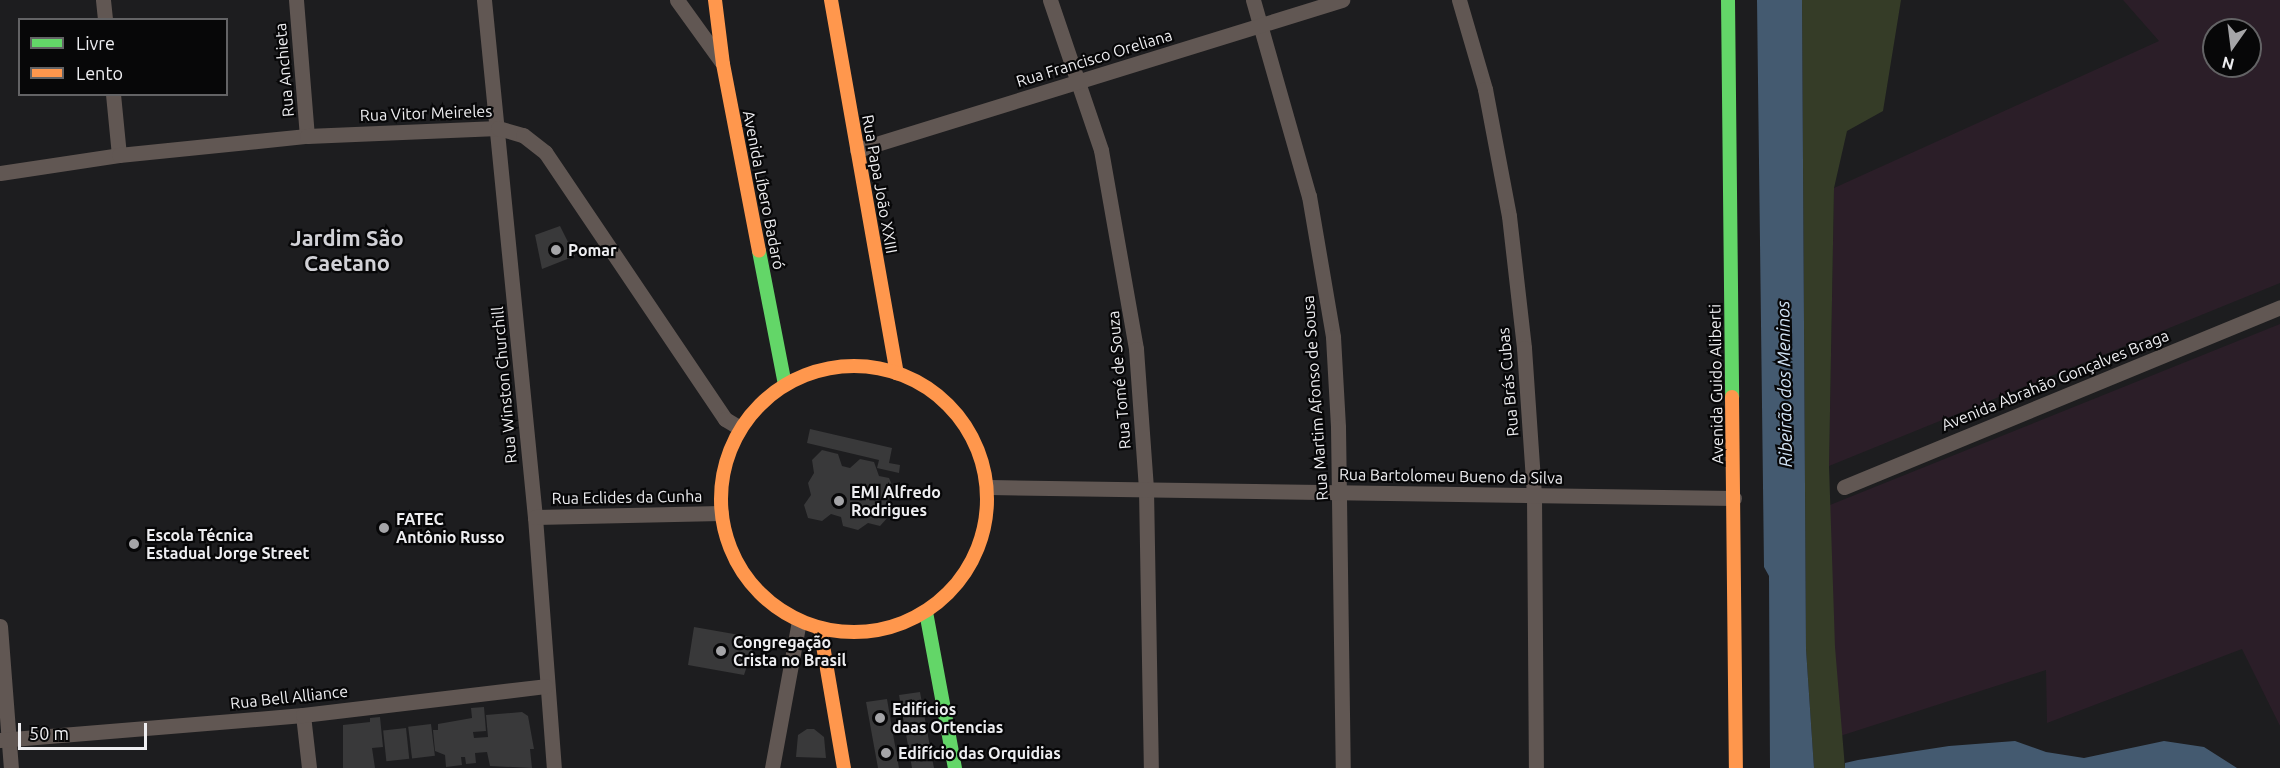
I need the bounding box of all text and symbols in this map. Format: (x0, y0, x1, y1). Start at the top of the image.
legend (18, 18, 228, 96)
north arrow (2202, 18, 2262, 78)
street label: Rua Anchieta (270, 22, 298, 118)
street label: Rua Francisco Oreliana (1014, 25, 1174, 91)
text: Livre (76, 33, 115, 53)
text: N (2220, 53, 2236, 74)
text: Lento (76, 63, 123, 83)
street label: Rua Vitor Meireles (360, 101, 492, 125)
street label: Avenida Líbero Badaró (739, 109, 789, 271)
street label: Rua Papa João XXIII (858, 113, 902, 255)
district label: Jardim São Caetano (290, 224, 404, 276)
place label: Pomar (568, 240, 617, 260)
marker: Pomar (549, 243, 563, 257)
street label: Rua Martim Afonso de Sousa (1298, 295, 1332, 501)
water label: Ribeirão dos Meninos (1772, 300, 1796, 468)
street label: Avenida Guido Aliberti (1705, 304, 1727, 464)
street label: Rua Winston Churchill (488, 306, 520, 464)
street label: Rua Tomé de Souza (1103, 310, 1135, 450)
street label: Avenida Abrahão Gonçalves Braga (1939, 325, 2171, 435)
street label: Rua Brás Cubas (1494, 327, 1522, 437)
street label: Rua Bartolomeu Bueno da Silva (1339, 464, 1563, 488)
place label: EMI Alfredo Rodrigues (851, 482, 941, 520)
street label: Rua Eclides da Cunha (551, 486, 703, 508)
marker: EMI Alfredo Rodrigues (832, 494, 846, 508)
place label: FATEC Antônio Russo (396, 509, 505, 547)
marker: FATEC Antônio Russo (377, 521, 391, 535)
place label: Escola Técnica Estadual Jorge Street (146, 525, 309, 563)
marker: Escola Técnica Estadual Jorge Street (127, 537, 141, 551)
place label: Congregação Crista no Brasil (733, 632, 846, 670)
marker: Congregação Crista no Brasil (714, 644, 728, 658)
street label: Rua Bell Alliance (229, 681, 349, 713)
place label: Edifícios daas Ortencias (892, 699, 1003, 737)
scale bar (21, 711, 150, 749)
marker: Edifícios daas Ortencias (873, 711, 887, 725)
text: 50 m (29, 723, 69, 743)
place label: Edifício das Orquidias (898, 743, 1061, 763)
marker: Edifício das Orquidias (879, 746, 893, 760)

